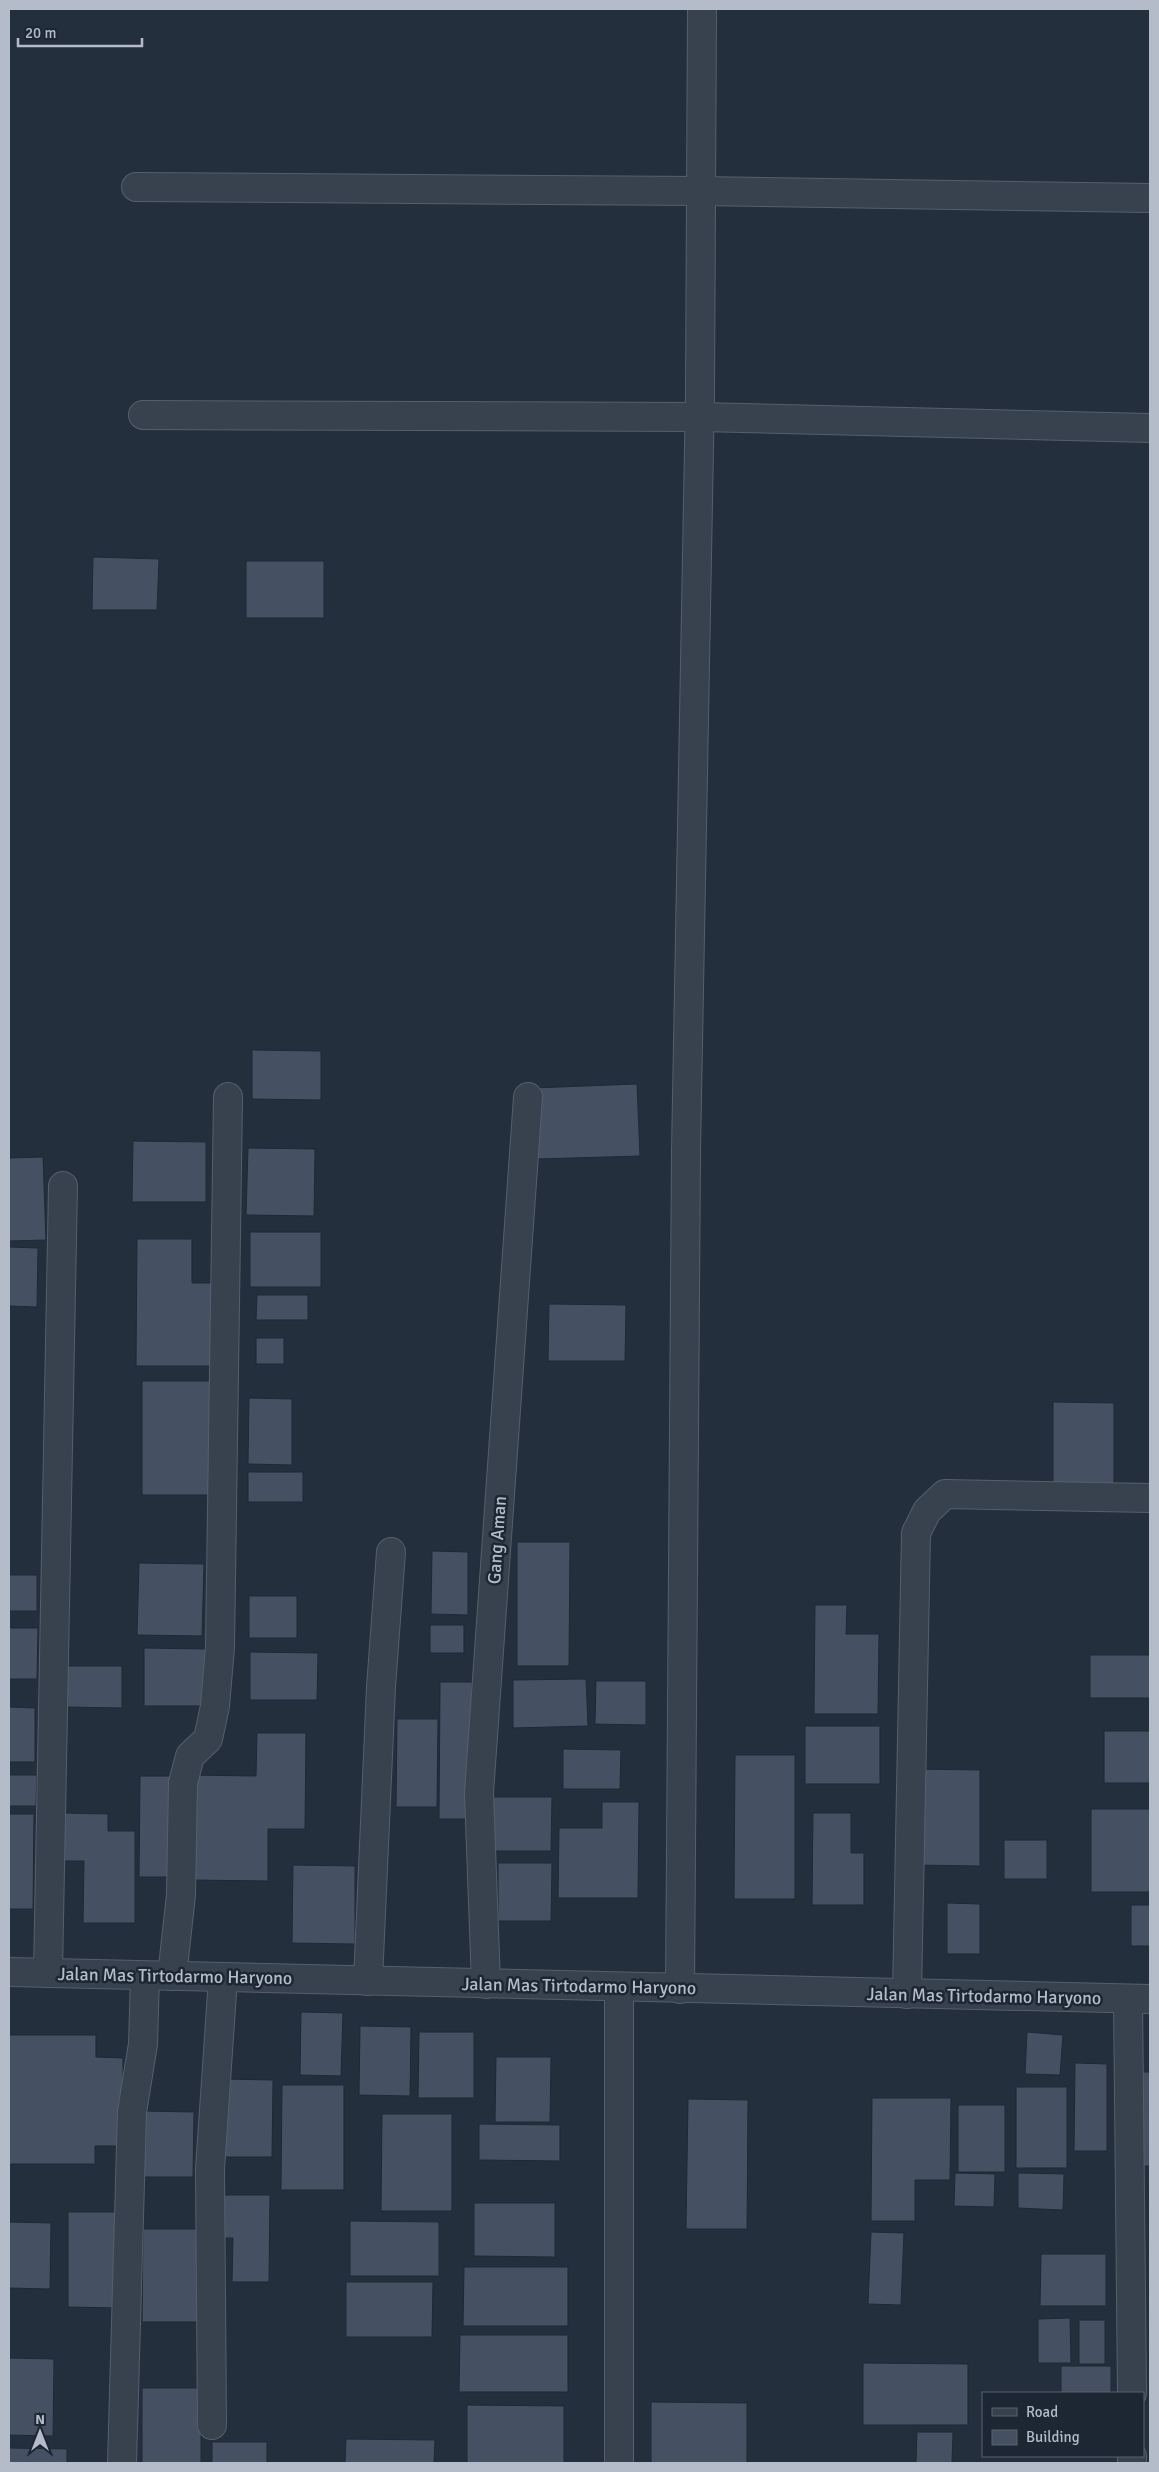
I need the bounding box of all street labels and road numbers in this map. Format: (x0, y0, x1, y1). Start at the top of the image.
street label: Gang Aman (483, 1495, 511, 1585)
street label: Jalan Mas Tirtodarmo Haryono (57, 1963, 293, 1989)
street label: Jalan Mas Tirtodarmo Haryono (461, 1973, 697, 1999)
street label: Jalan Mas Tirtodarmo Haryono (866, 1983, 1102, 2009)

